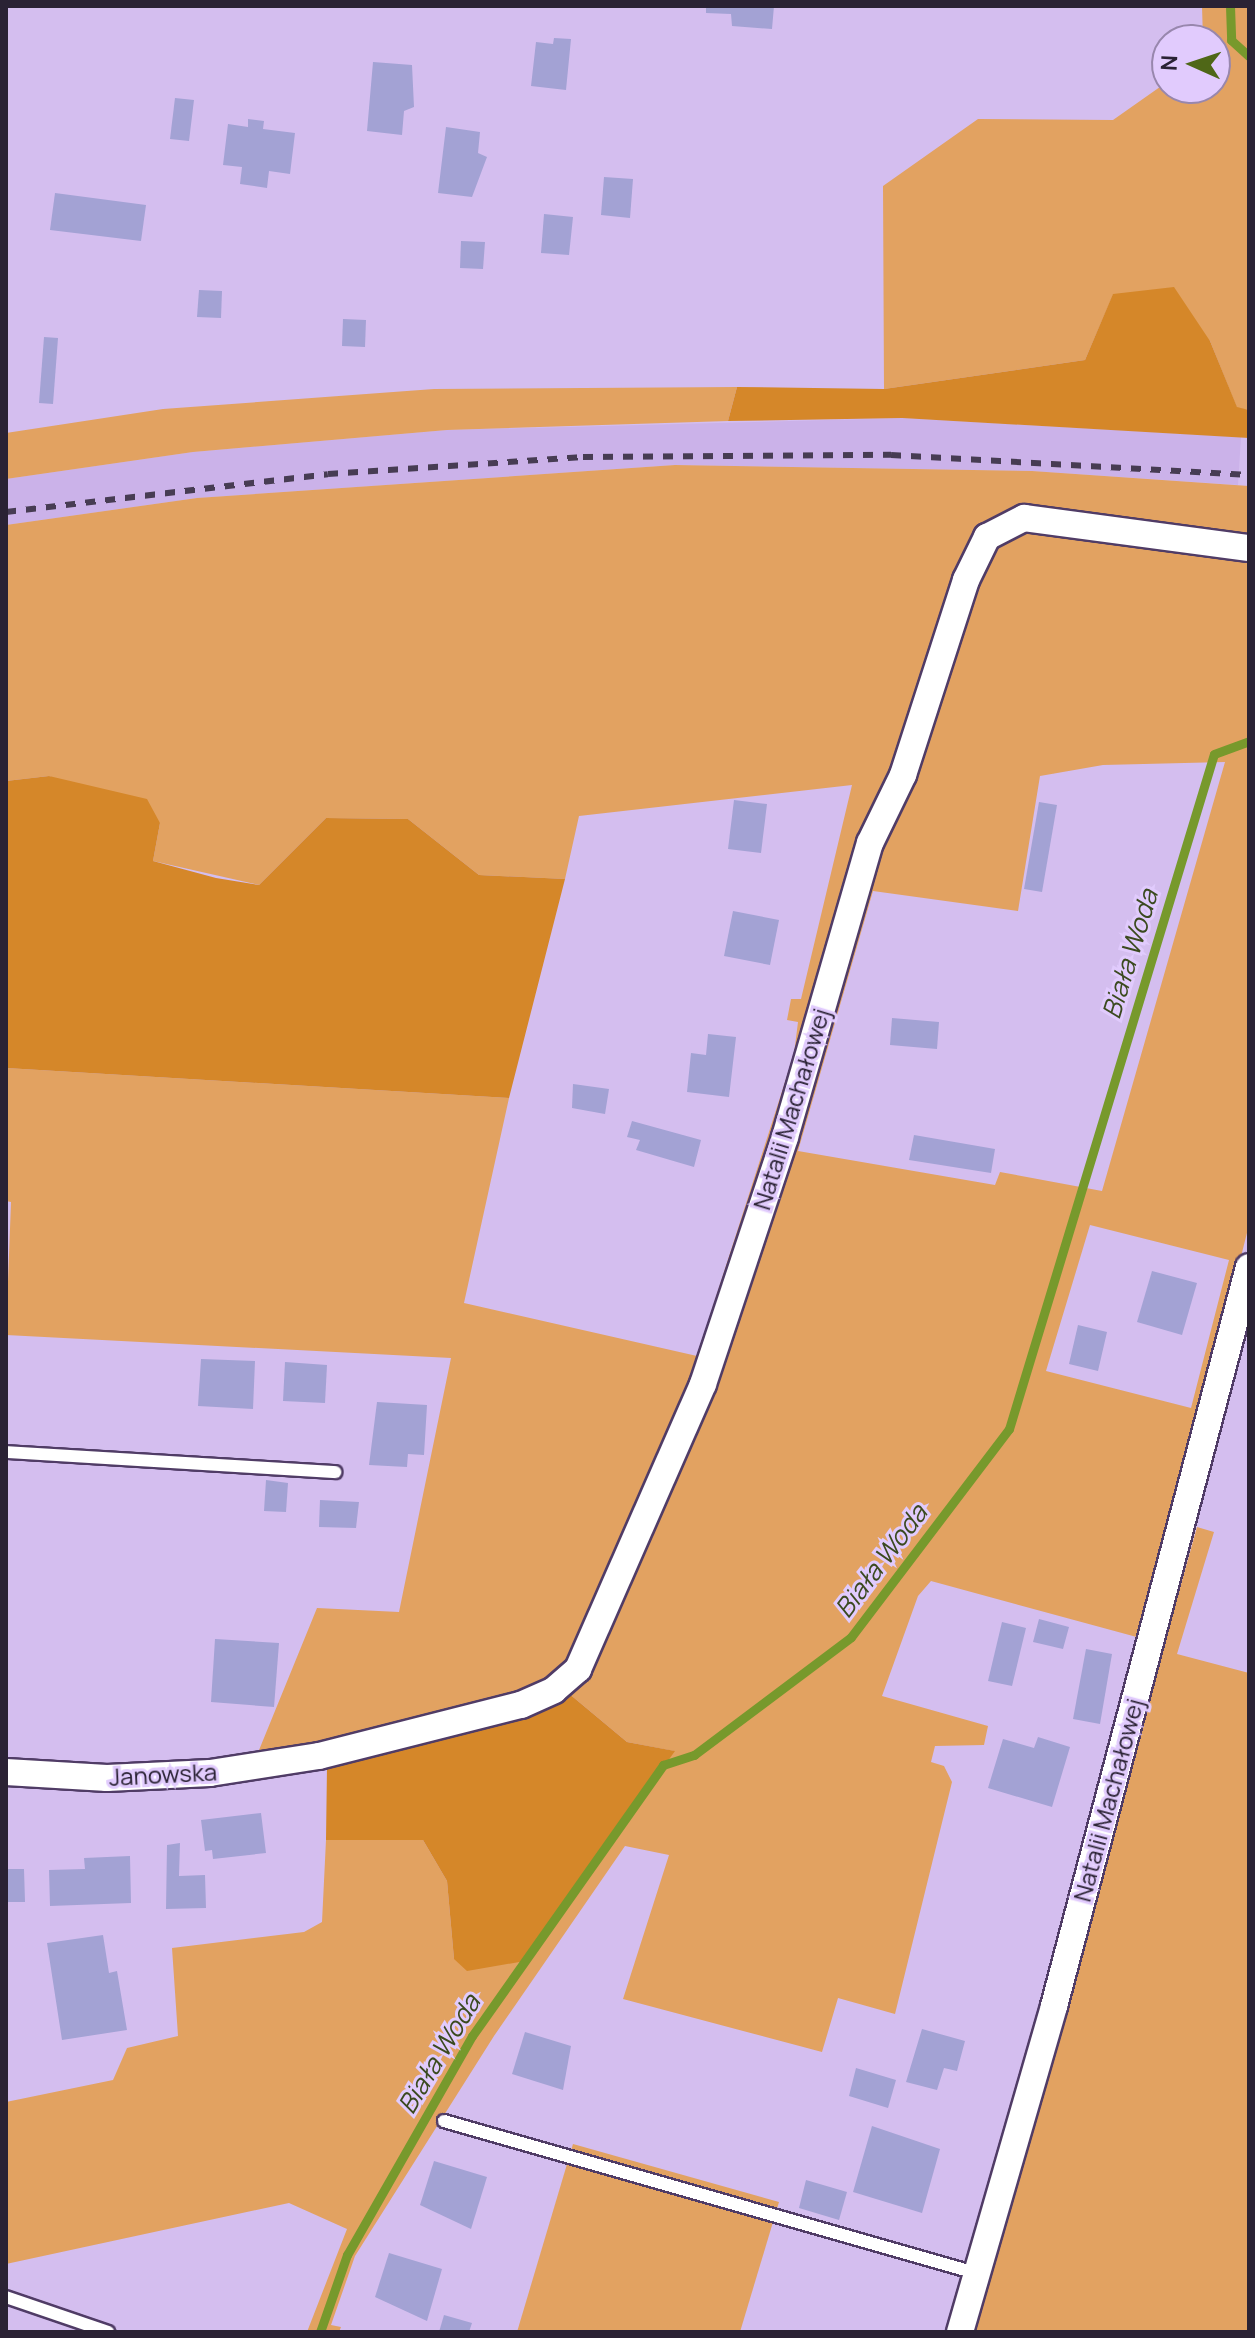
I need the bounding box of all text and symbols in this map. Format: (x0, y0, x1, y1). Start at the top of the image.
north arrow (1151, 24, 1231, 104)
text: N (1154, 54, 1184, 72)
water label: Biała Woda (1096, 886, 1164, 1022)
street label: Natalii Machałowej (747, 1005, 835, 1213)
water label: Biała Woda (828, 1498, 934, 1624)
street label: Natalii Machałowej (1067, 1695, 1149, 1905)
street label: Janowska (108, 1757, 218, 1791)
water label: Biała Woda (391, 1989, 487, 2119)

